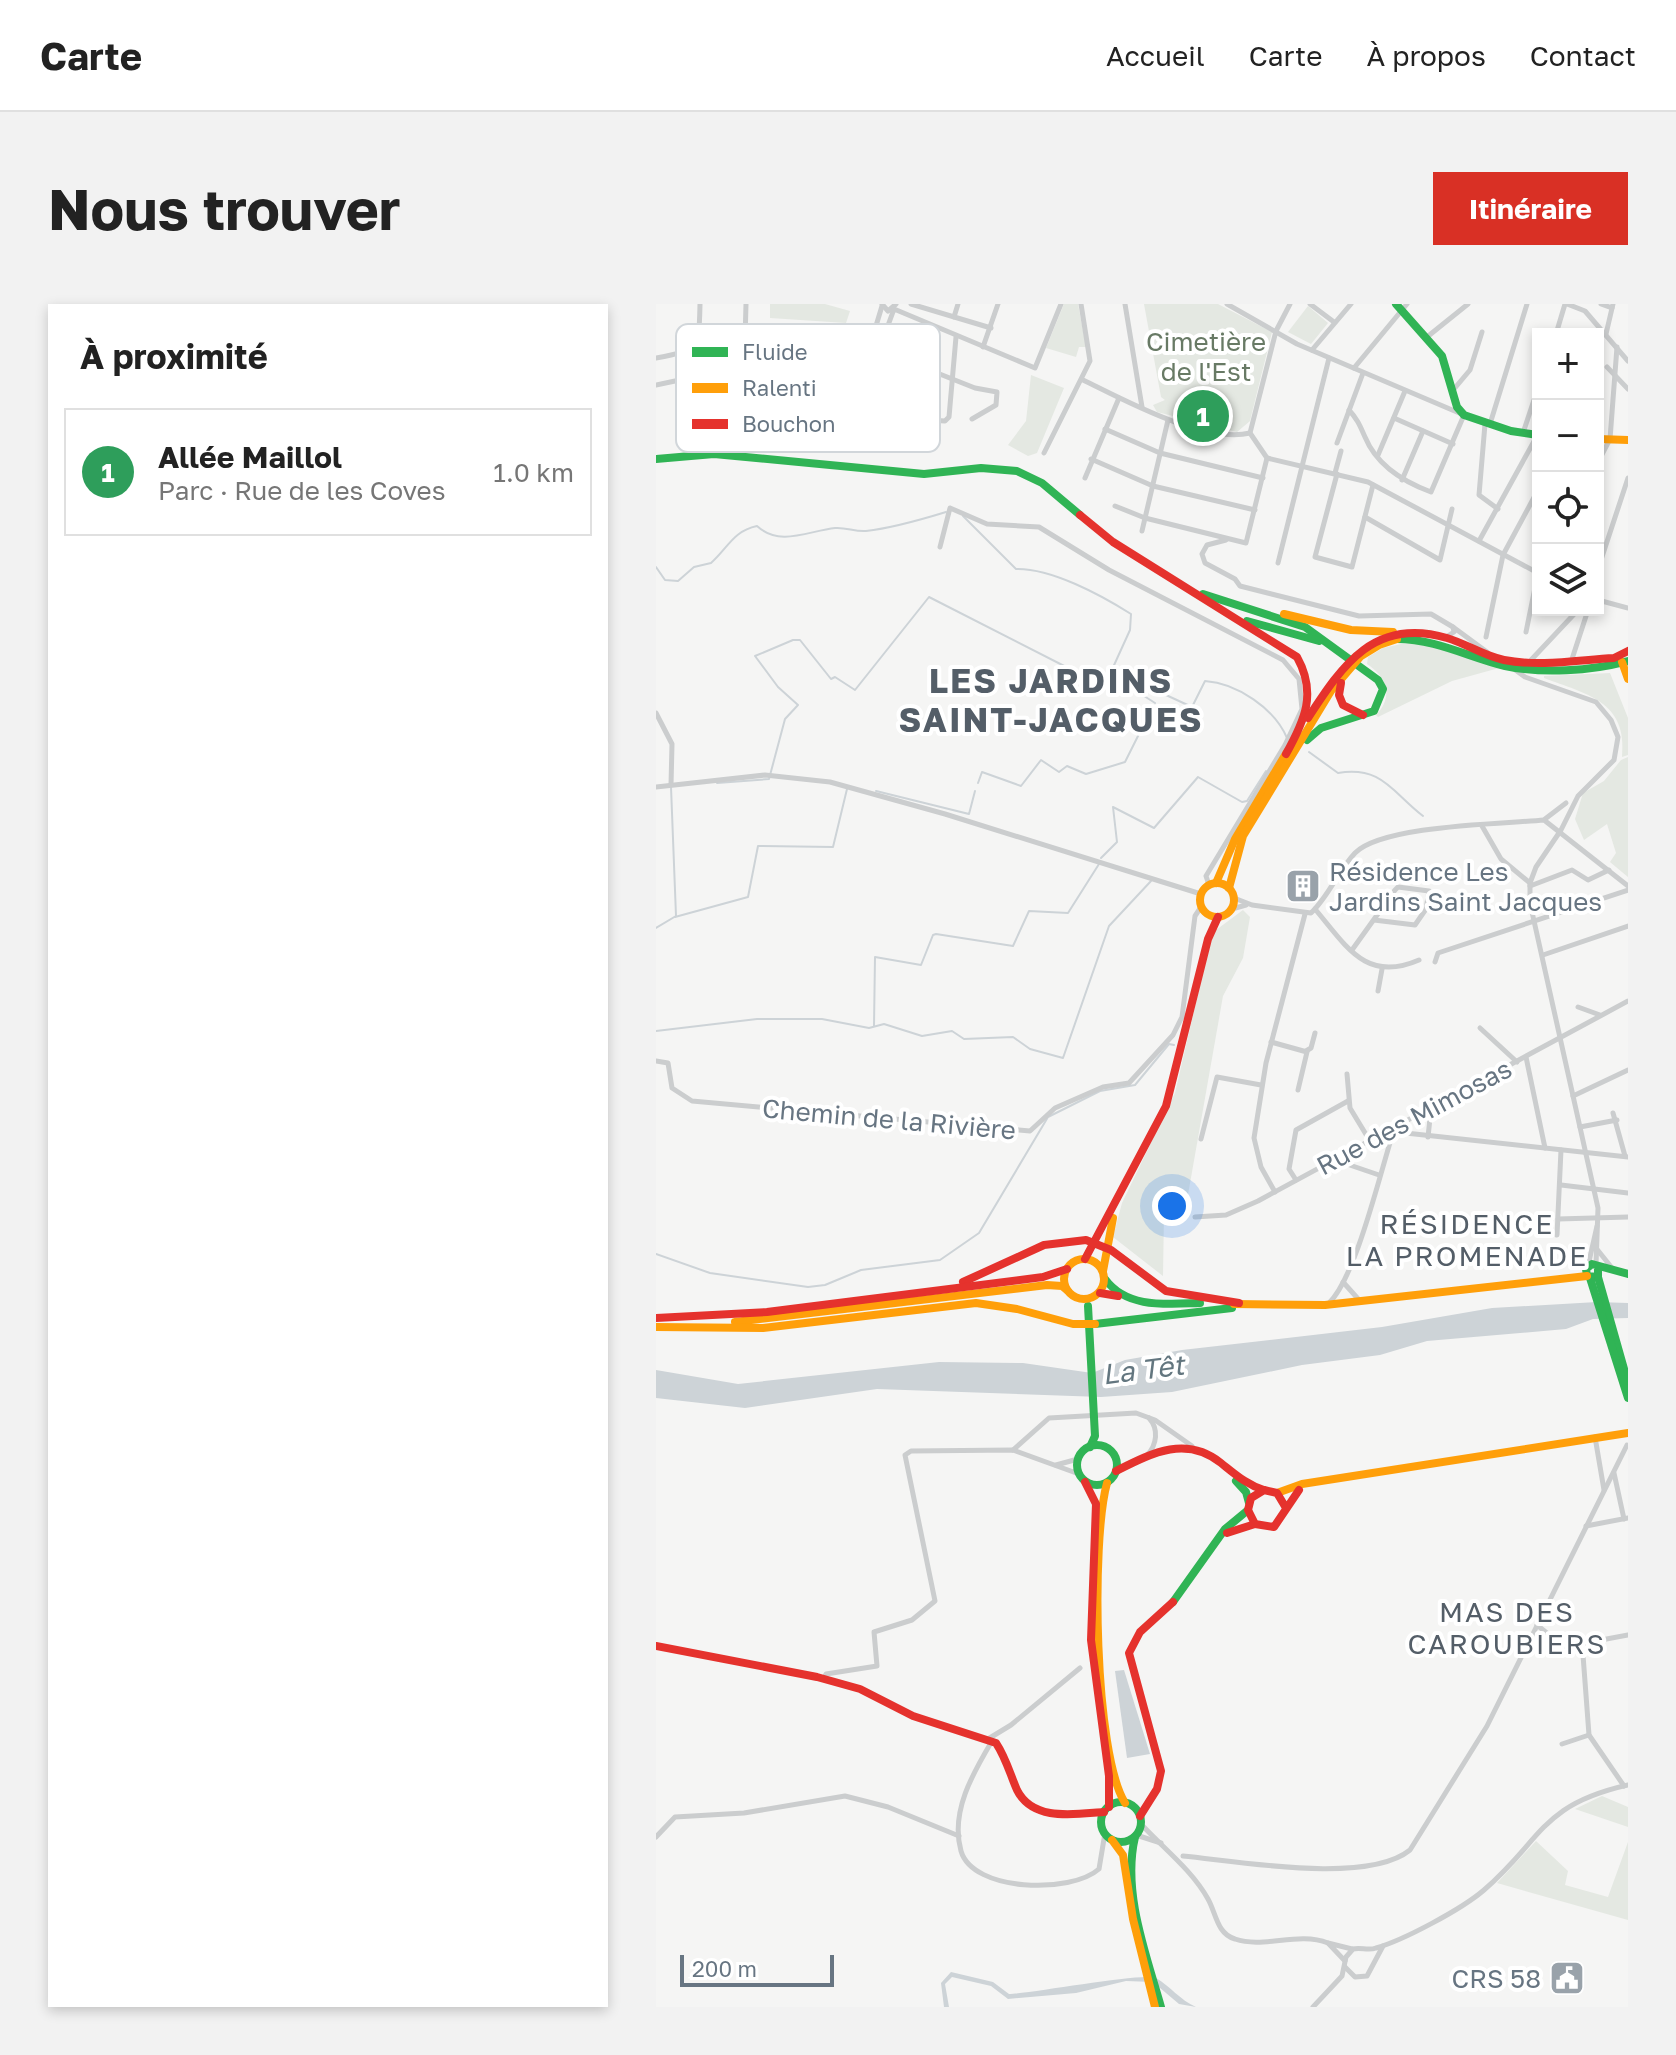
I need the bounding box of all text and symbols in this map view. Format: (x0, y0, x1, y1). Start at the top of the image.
text: Carte (40, 33, 142, 78)
text: Accueil (1106, 39, 1205, 72)
text: Carte (1249, 39, 1322, 72)
text: À propos (1366, 39, 1486, 72)
text: Contact (1530, 39, 1636, 72)
button: Itinéraire (1433, 172, 1628, 245)
text: Nous trouver (48, 175, 401, 242)
legend (676, 324, 940, 452)
park label: Cimetière de l'Est (1146, 326, 1266, 387)
map controls (1532, 328, 1604, 616)
button: + (1532, 328, 1604, 400)
text: À proximité (80, 336, 268, 376)
text: Fluide (742, 338, 808, 365)
text: Ralenti (742, 374, 817, 401)
pin: 1 (1177, 386, 1229, 446)
button: − (1532, 400, 1604, 472)
text: Bouchon (742, 410, 836, 437)
text: Allée Maillol (158, 439, 342, 475)
text: 1 (101, 457, 115, 488)
text: 1.0 km (493, 457, 574, 488)
button: locate (1532, 472, 1604, 544)
text: Parc · Rue de les Coves (158, 475, 445, 506)
button: layers (1532, 544, 1604, 616)
district label: LES JARDINS SAINT-JACQUES (898, 660, 1204, 739)
place label: Résidence Les Jardins Saint Jacques (1329, 856, 1602, 917)
building icon: Résidence Les Jardins Saint Jacques (1284, 867, 1322, 905)
street label: Rue des Mimosas (1311, 1053, 1517, 1181)
street label: Chemin de la Rivière (761, 1092, 1017, 1146)
your location (1152, 1186, 1192, 1226)
district label: RÉSIDENCE LA PROMENADE (1346, 1207, 1588, 1272)
water label: La Têt (1100, 1347, 1189, 1390)
district label: MAS DES CAROUBIERS (1407, 1595, 1607, 1660)
scale bar (680, 1951, 834, 1987)
text: 200 m (692, 1955, 757, 1982)
public building icon: CRS 58 (1548, 1959, 1586, 1997)
place label: CRS 58 (1452, 1963, 1541, 1994)

